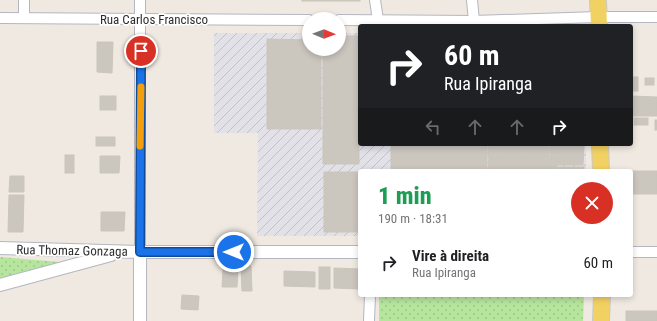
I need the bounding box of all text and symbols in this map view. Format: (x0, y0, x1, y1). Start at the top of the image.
street label: Rua Carlos Francisco (100, 12, 208, 27)
north arrow (302, 12, 346, 56)
map controls (302, 12, 346, 56)
pin (124, 34, 158, 68)
text: 60 m (444, 39, 500, 72)
icon: arrive (130, 40, 152, 62)
icon: right (378, 40, 430, 92)
text: Rua Ipiranga (444, 73, 533, 94)
icon: left (422, 116, 444, 138)
icon: ahead (464, 116, 486, 138)
icon: ahead (506, 116, 528, 138)
icon: right (548, 116, 570, 138)
text: 1 min (378, 182, 432, 210)
button: close (571, 182, 613, 224)
text: 190 m · 18:31 (378, 211, 448, 226)
position arrow (213, 231, 255, 273)
street label: Rua Thomaz Gonzaga (16, 242, 128, 259)
text: Vire à direita (412, 247, 489, 265)
icon: right (378, 252, 400, 274)
text: 60 m (583, 254, 613, 272)
text: Rua Ipiranga (412, 265, 476, 280)

